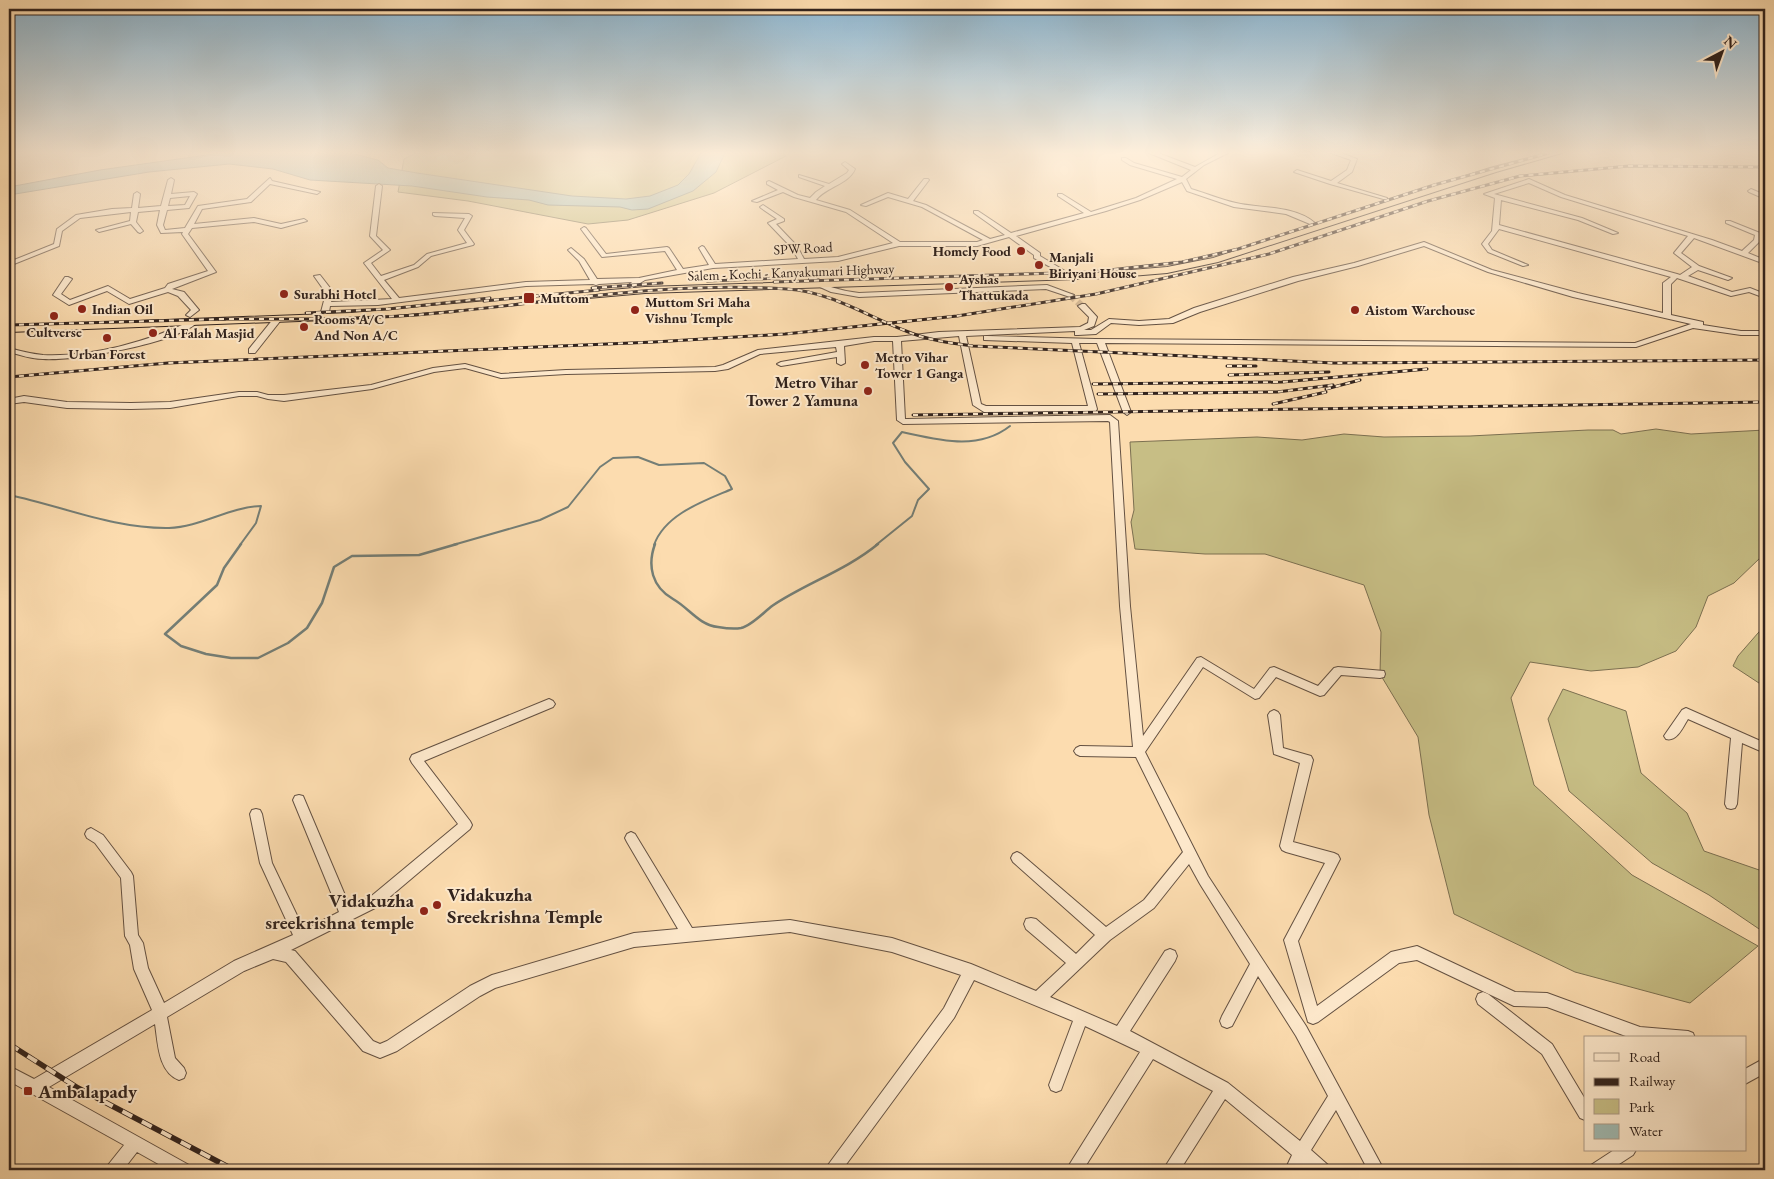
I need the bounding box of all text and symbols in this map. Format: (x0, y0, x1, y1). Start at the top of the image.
north arrow (1696, 28, 1746, 78)
text: N (1720, 32, 1741, 53)
street label: SPW Road (773, 237, 834, 259)
place label: Homely Food (933, 242, 1011, 260)
marker: Homely Food (1015, 245, 1027, 257)
place label: Manjali Biriyani House (1049, 248, 1137, 282)
street label: Salem - Kochi - Kanyakumari Highway (687, 259, 896, 285)
marker: Manjali Biriyani House (1033, 259, 1045, 271)
place label: Ayshas Thattukada (958, 270, 1029, 304)
marker: Ayshas Thattukada (943, 281, 955, 293)
place label: Surabhi Hotel (294, 285, 376, 303)
marker: Surabhi Hotel (278, 288, 290, 300)
place label: Muttom (540, 289, 590, 307)
marker: Muttom (522, 291, 536, 305)
place label: Muttom Sri Maha Vishnu Temple (645, 293, 751, 327)
place label: Indian Oil (92, 300, 153, 318)
place label: Aistom Warehouse (1364, 301, 1475, 319)
marker: Indian Oil (76, 303, 88, 315)
marker: Muttom Sri Maha Vishnu Temple (629, 304, 641, 316)
marker: Aistom Warehouse (1349, 304, 1361, 316)
marker: Cultverse (48, 310, 60, 322)
place label: Rooms A/C And Non A/C (313, 310, 398, 344)
marker: Rooms A/C And Non A/C (298, 321, 310, 333)
place label: Cultverse (26, 323, 82, 341)
place label: Al Falah Masjid (162, 324, 255, 342)
marker: Al Falah Masjid (147, 327, 159, 339)
marker: Urban Forest (101, 332, 113, 344)
place label: Urban Forest (69, 345, 146, 363)
place label: Metro Vihar Tower 1 Ganga (875, 348, 964, 382)
marker: Metro Vihar Tower 1 Ganga (859, 359, 871, 371)
place label: Metro Vihar Tower 2 Yamuna (746, 372, 859, 411)
marker: Metro Vihar Tower 2 Yamuna (862, 385, 874, 397)
place label: Vidakuzha Sreekrishna Temple (447, 882, 603, 929)
place label: Vidakuzha sreekrishna temple (265, 888, 415, 935)
marker: Vidakuzha Sreekrishna Temple (431, 899, 443, 911)
marker: Vidakuzha sreekrishna temple (418, 905, 430, 917)
legend (1584, 1036, 1746, 1152)
text: Road (1629, 1047, 1661, 1066)
text: Railway (1629, 1071, 1676, 1090)
place label: Ambalapady (37, 1079, 138, 1104)
marker: Ambalapady (22, 1085, 34, 1097)
text: Park (1629, 1097, 1656, 1116)
text: Water (1629, 1121, 1663, 1140)

